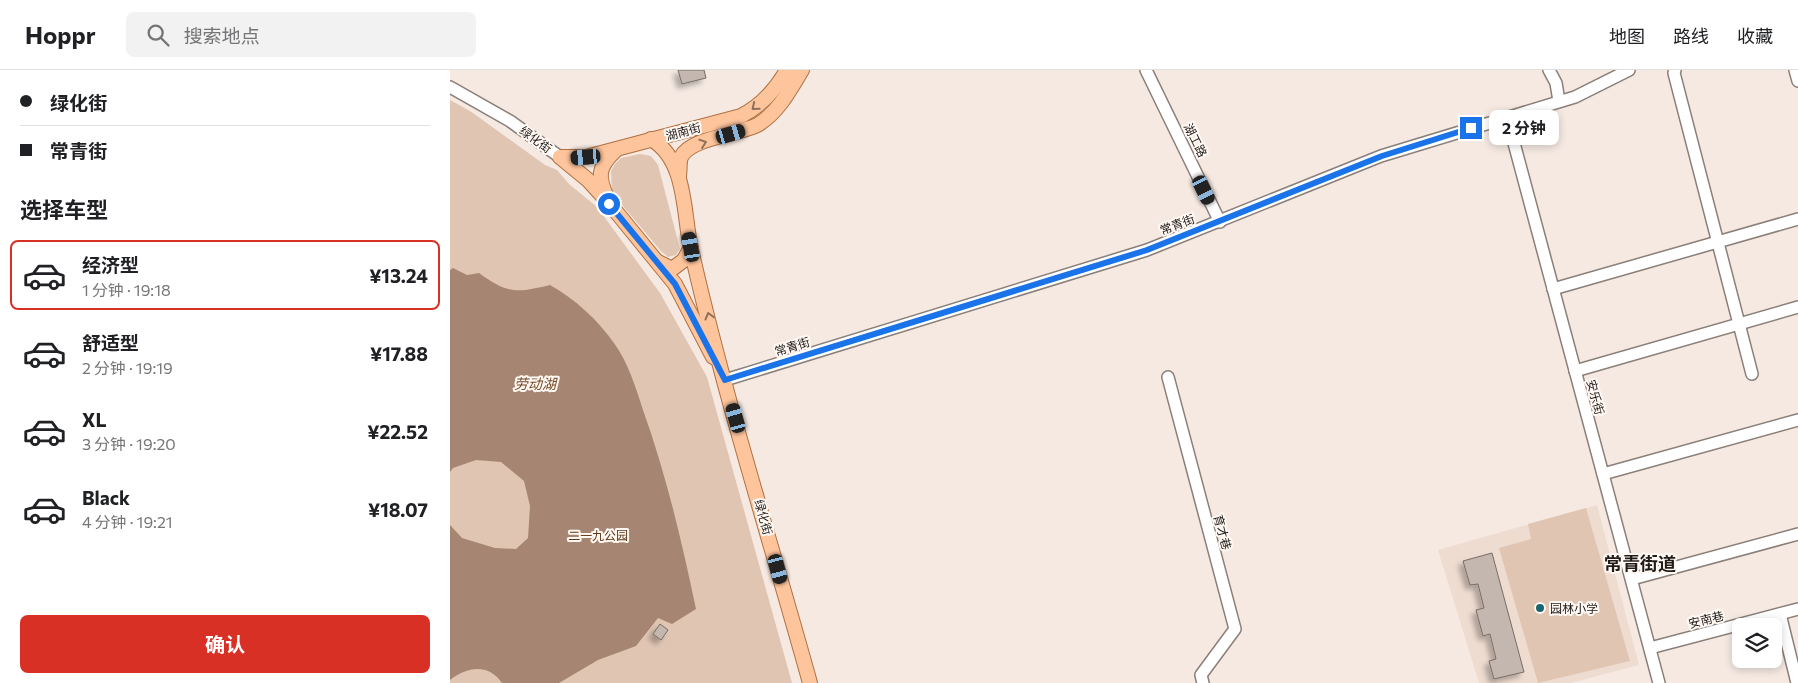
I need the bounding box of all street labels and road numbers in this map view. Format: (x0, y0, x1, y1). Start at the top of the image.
street label: 湖南街 (664, 120, 702, 142)
street label: 湖工路 (1182, 121, 1210, 159)
street label: 绿化街 (517, 123, 555, 155)
street label: 常青街 (1158, 211, 1196, 237)
street label: 常青街 (773, 334, 811, 358)
street label: 安乐街 (1585, 378, 1607, 416)
street label: 绿化街 (752, 498, 776, 536)
street label: 育才巷 (1212, 513, 1234, 551)
street label: 安南巷 (1687, 608, 1725, 630)

